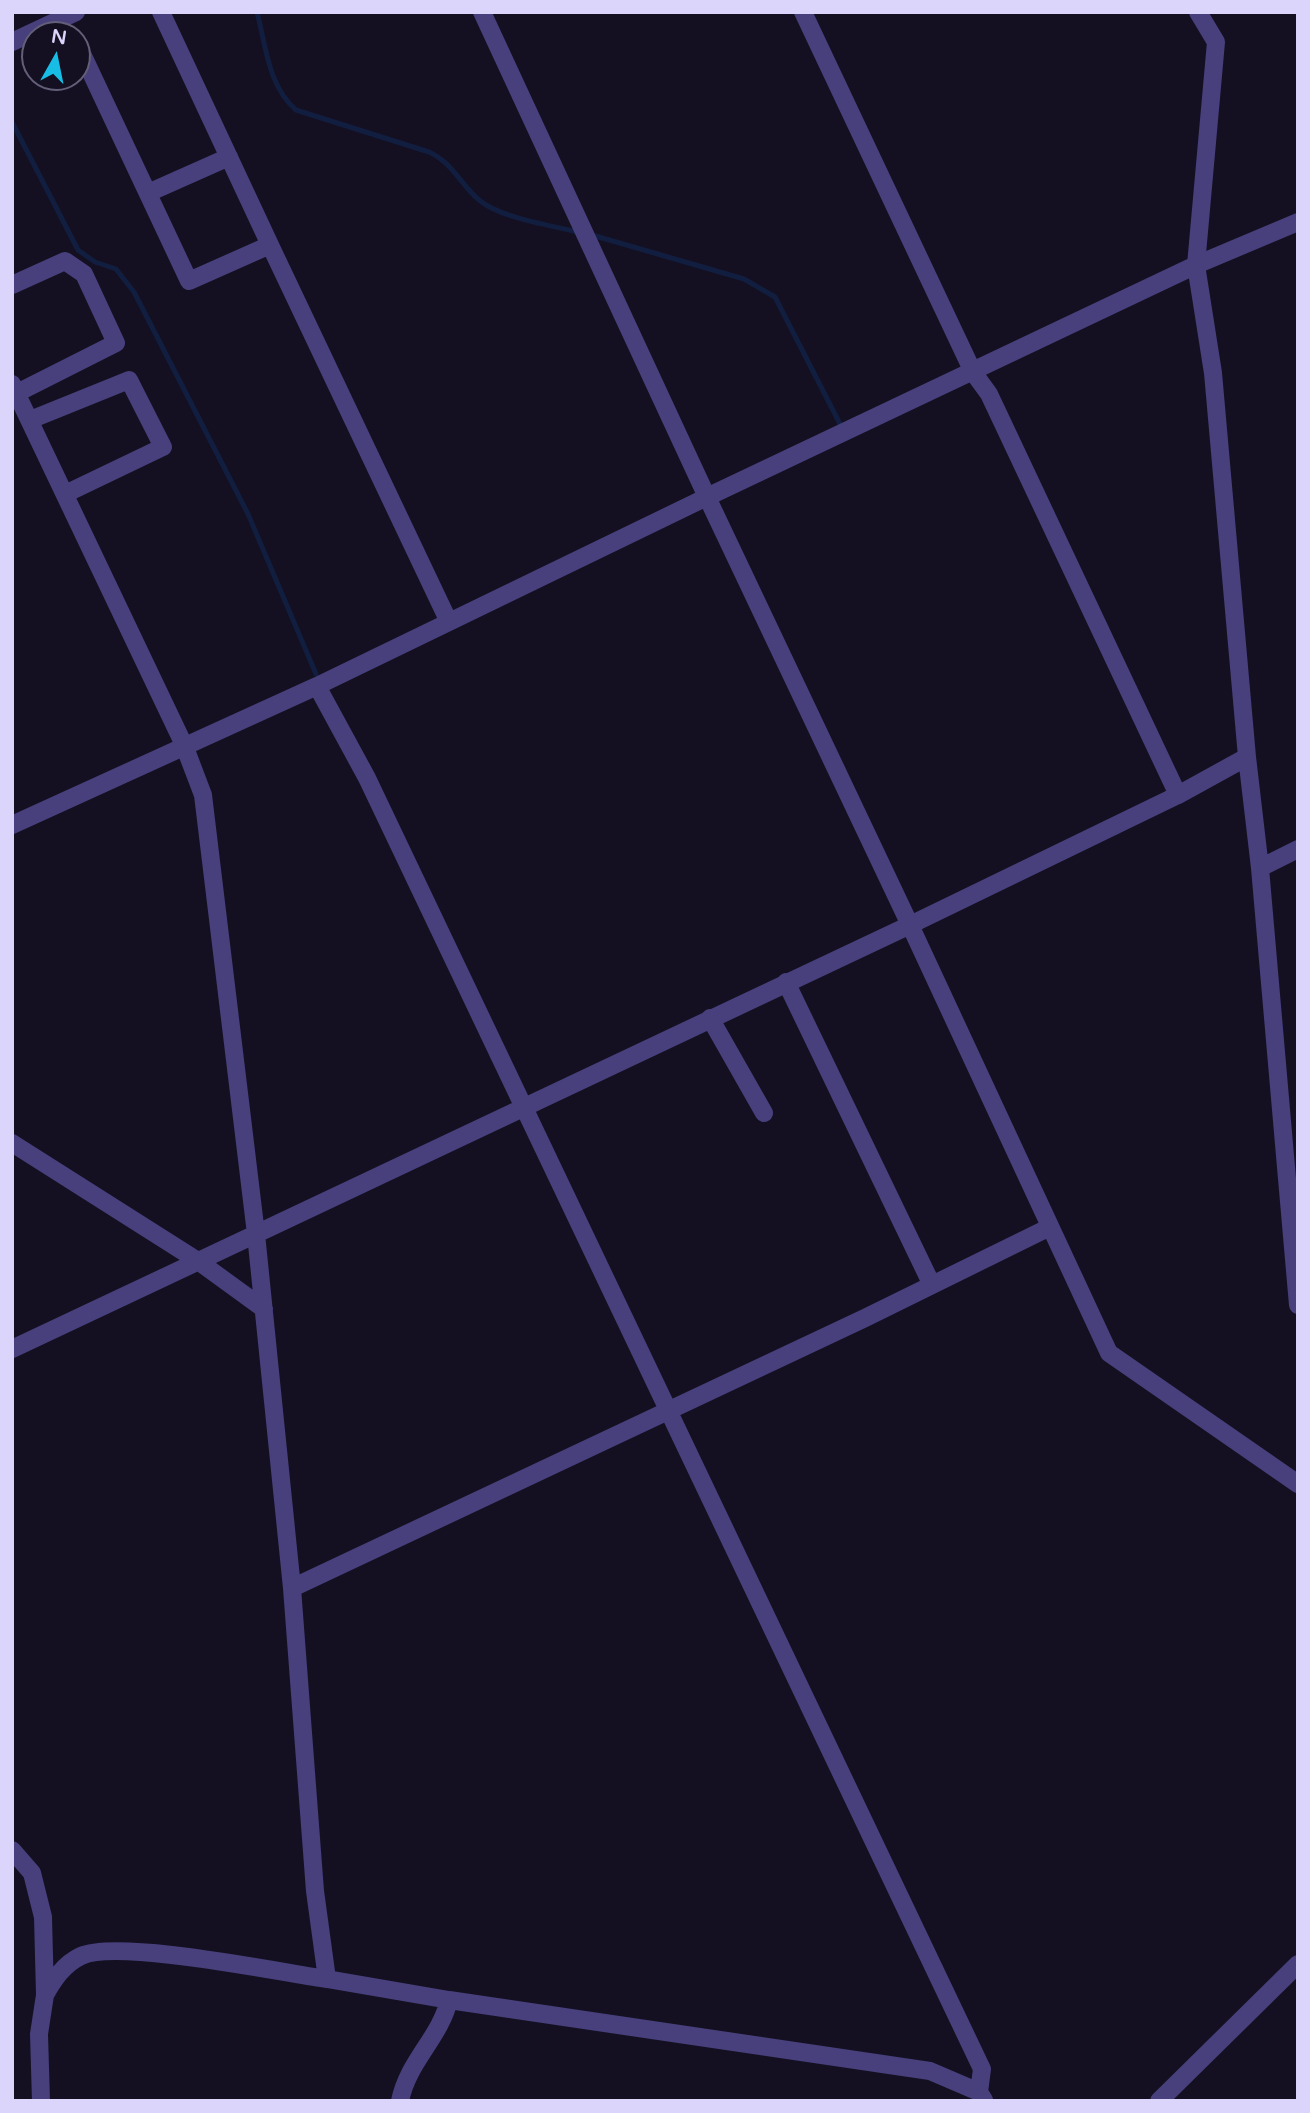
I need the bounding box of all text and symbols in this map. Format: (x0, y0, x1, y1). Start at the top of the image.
north arrow (21, 21, 91, 91)
text: N (50, 25, 68, 49)

